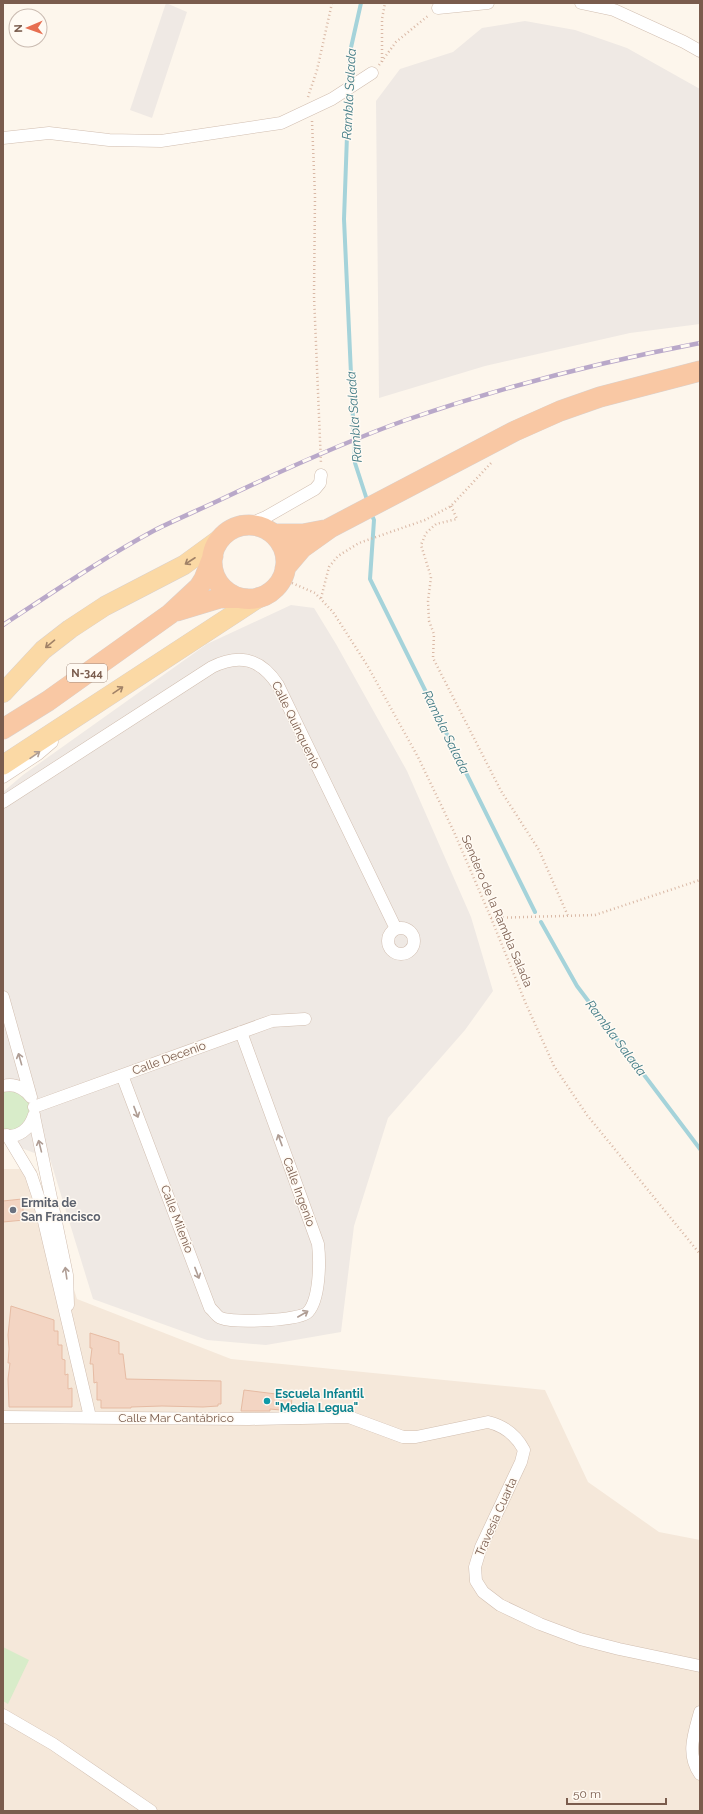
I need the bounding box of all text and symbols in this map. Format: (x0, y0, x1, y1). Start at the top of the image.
north arrow (8, 8, 48, 48)
text: N (12, 24, 25, 33)
water label: Rambla Salada (339, 48, 359, 140)
water label: Rambla Salada (343, 371, 365, 463)
one-way arrow (185, 557, 196, 565)
one-way arrow (45, 639, 56, 648)
road number: N-344 (67, 664, 107, 682)
street label: Calle Quinquenio (269, 679, 323, 771)
one-way arrow (112, 686, 123, 694)
water label: Rambla Salada (419, 688, 473, 777)
one-way arrow (30, 751, 41, 760)
street label: Sendero de la Rambla Salada (459, 833, 535, 989)
water label: Rambla Salada (583, 997, 650, 1079)
street label: Calle Decenio (130, 1038, 208, 1078)
one-way arrow (15, 1053, 23, 1066)
one-way arrow (132, 1105, 140, 1117)
one-way arrow (276, 1134, 283, 1147)
one-way arrow (35, 1140, 43, 1153)
street label: Calle Ingenio (280, 1155, 318, 1229)
street label: Calle Milenio (158, 1183, 196, 1255)
place label: Ermita de San Francisco (21, 1196, 100, 1224)
marker: Ermita de San Francisco (8, 1205, 18, 1215)
one-way arrow (193, 1266, 201, 1278)
one-way arrow (62, 1267, 70, 1280)
one-way arrow (297, 1309, 309, 1317)
place label: Escuela Infantil "Media Legua" (275, 1387, 364, 1415)
marker: Escuela Infantil "Media Legua" (262, 1396, 272, 1406)
street label: Calle Mar Cantábrico (118, 1411, 234, 1425)
street label: Travesía Cuarta (472, 1475, 520, 1559)
scale bar (567, 1780, 666, 1806)
text: 50 m (573, 1787, 601, 1801)

